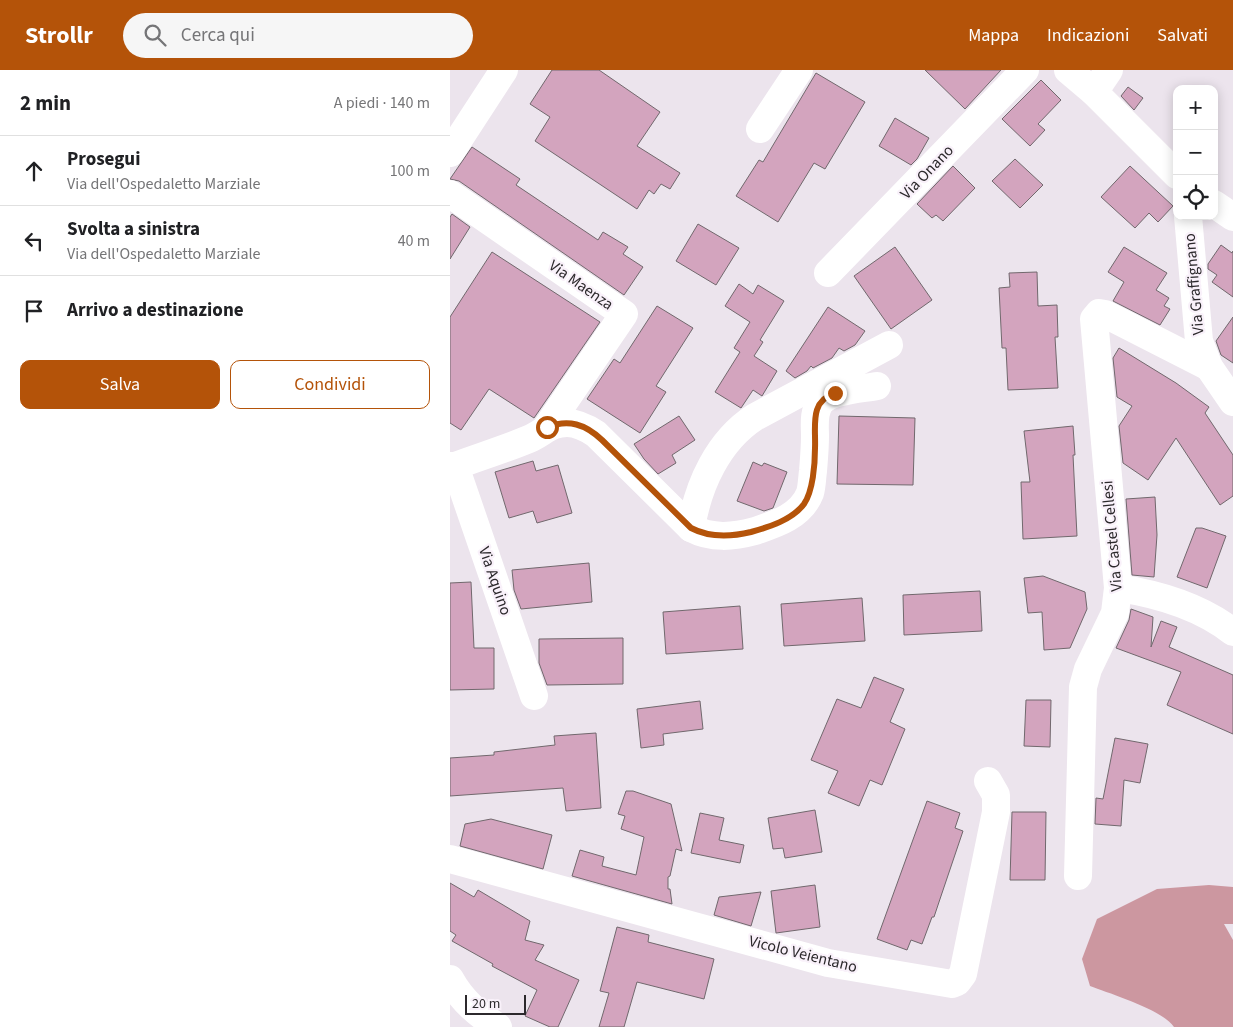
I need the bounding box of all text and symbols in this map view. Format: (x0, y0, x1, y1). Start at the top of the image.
search box (123, 13, 473, 58)
text: Strollr (25, 18, 93, 53)
icon: search (141, 21, 169, 49)
text: Cerca qui (181, 22, 255, 49)
text: Mappa (968, 23, 1019, 48)
text: Indicazioni (1047, 23, 1129, 48)
text: Salvati (1157, 23, 1208, 48)
map controls (1173, 85, 1218, 220)
button: + (1173, 85, 1218, 130)
text: 2 min (20, 88, 71, 118)
text: A piedi · 140 m (334, 92, 430, 114)
button: − (1173, 130, 1218, 175)
street label: Via Onano (895, 140, 959, 204)
text: Prosegui (67, 146, 140, 173)
icon: ahead (20, 157, 48, 185)
text: 100 m (390, 160, 430, 182)
text: Via dell'Ospedaletto Marziale (67, 173, 261, 195)
button: locate (1173, 175, 1218, 220)
text: Svolta a sinistra (67, 216, 200, 243)
icon: left (20, 227, 48, 255)
text: 40 m (398, 230, 430, 252)
street label: Via Graffignano (1179, 232, 1209, 336)
text: Via dell'Ospedaletto Marziale (67, 243, 261, 265)
street label: Via Maenza (544, 255, 618, 315)
icon: arrive (20, 297, 48, 325)
text: Arrivo a destinazione (67, 297, 244, 324)
button: Salva (20, 360, 220, 409)
button: Condividi (230, 360, 430, 409)
route end (824, 382, 847, 405)
route start (536, 416, 559, 439)
street label: Via Castel Cellesi (1096, 480, 1128, 592)
street label: Via Aquino (473, 544, 517, 618)
street label: Vicolo Veientano (747, 930, 859, 978)
scale bar (465, 992, 526, 1015)
text: 20 m (472, 994, 500, 1014)

